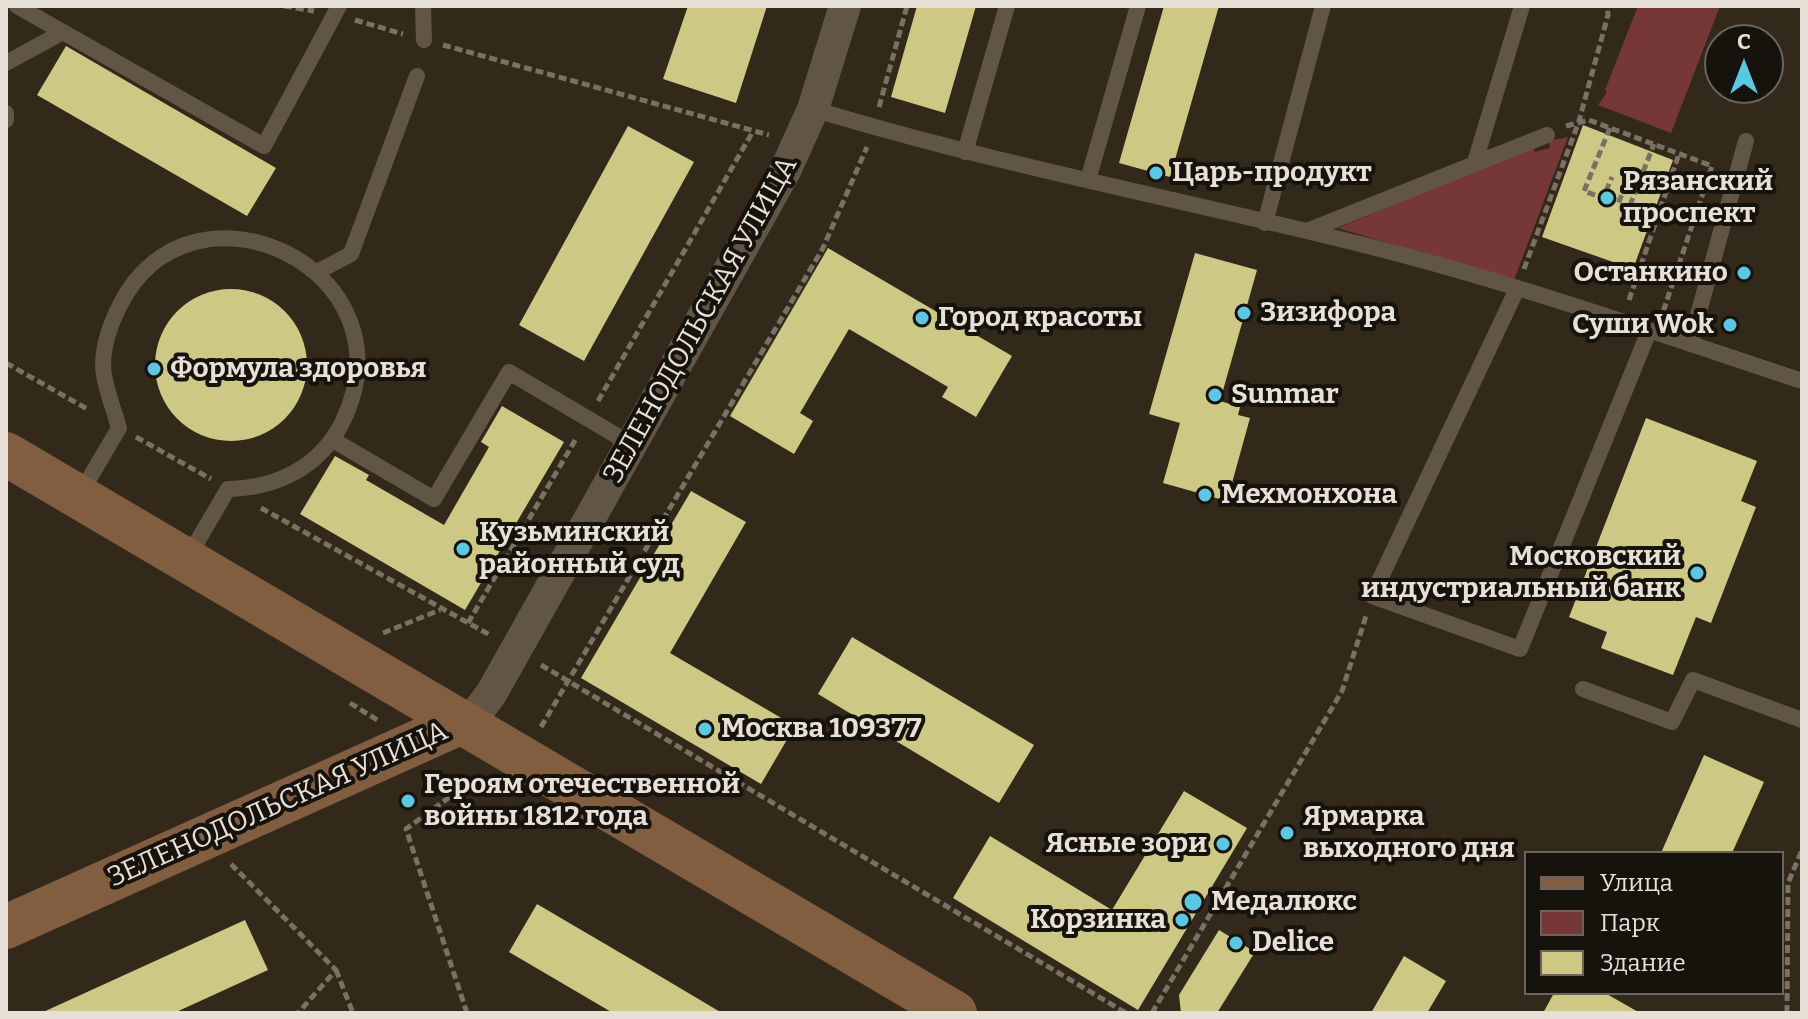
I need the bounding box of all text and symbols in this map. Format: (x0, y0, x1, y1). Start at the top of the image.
north arrow (1704, 24, 1784, 104)
text: С (1737, 28, 1751, 55)
street label: ЗЕЛЕНОДОЛЬСКАЯ УЛИЦА (597, 151, 805, 489)
place label: Царь-продукт (1172, 156, 1372, 190)
marker: Царь-продукт (1147, 164, 1165, 182)
place label: Рязанский проспект (1623, 165, 1773, 231)
marker: Рязанский проспект (1598, 189, 1616, 207)
place label: Останкино (1574, 256, 1728, 290)
marker: Останкино (1735, 264, 1753, 282)
place label: Зизифора (1260, 296, 1396, 330)
place label: Город красоты (938, 301, 1142, 335)
marker: Зизифора (1235, 304, 1253, 322)
place label: Суши Wok (1572, 308, 1714, 342)
marker: Город красоты (913, 309, 931, 327)
marker: Суши Wok (1721, 316, 1739, 334)
place label: Формула здоровья (170, 352, 426, 386)
marker: Формула здоровья (145, 360, 163, 378)
place label: Sunmar (1231, 378, 1339, 412)
marker: Sunmar (1206, 386, 1224, 404)
place label: Мехмонхона (1221, 478, 1397, 512)
marker: Мехмонхона (1196, 486, 1214, 504)
place label: Кузьминский районный суд (479, 516, 680, 582)
marker: Кузьминский районный суд (454, 540, 472, 558)
place label: Московский индустриальный банк (1361, 540, 1681, 606)
marker: Московский индустриальный банк (1688, 564, 1706, 582)
place label: Москва 109377 (721, 712, 921, 746)
street label: ЗЕЛЕНОДОЛЬСКАЯ УЛИЦА (103, 715, 453, 895)
marker: Москва 109377 (696, 720, 714, 738)
place label: Героям отечественной войны 1812 года (424, 768, 740, 834)
marker: Героям отечественной войны 1812 года (399, 792, 417, 810)
place label: Ярмарка выходного дня (1303, 800, 1515, 866)
marker: Ярмарка выходного дня (1278, 824, 1296, 842)
place label: Ясные зори (1046, 827, 1207, 861)
marker: Ясные зори (1214, 835, 1232, 853)
legend (1524, 851, 1784, 995)
text: Улица (1600, 869, 1673, 897)
place label: Медалюкс (1211, 885, 1357, 919)
marker: Медалюкс (1182, 891, 1204, 913)
place label: Корзинка (1030, 903, 1166, 937)
text: Парк (1600, 909, 1660, 937)
marker: Корзинка (1173, 911, 1191, 929)
place label: Delice (1252, 926, 1334, 960)
marker: Delice (1227, 934, 1245, 952)
text: Здание (1600, 949, 1686, 977)

